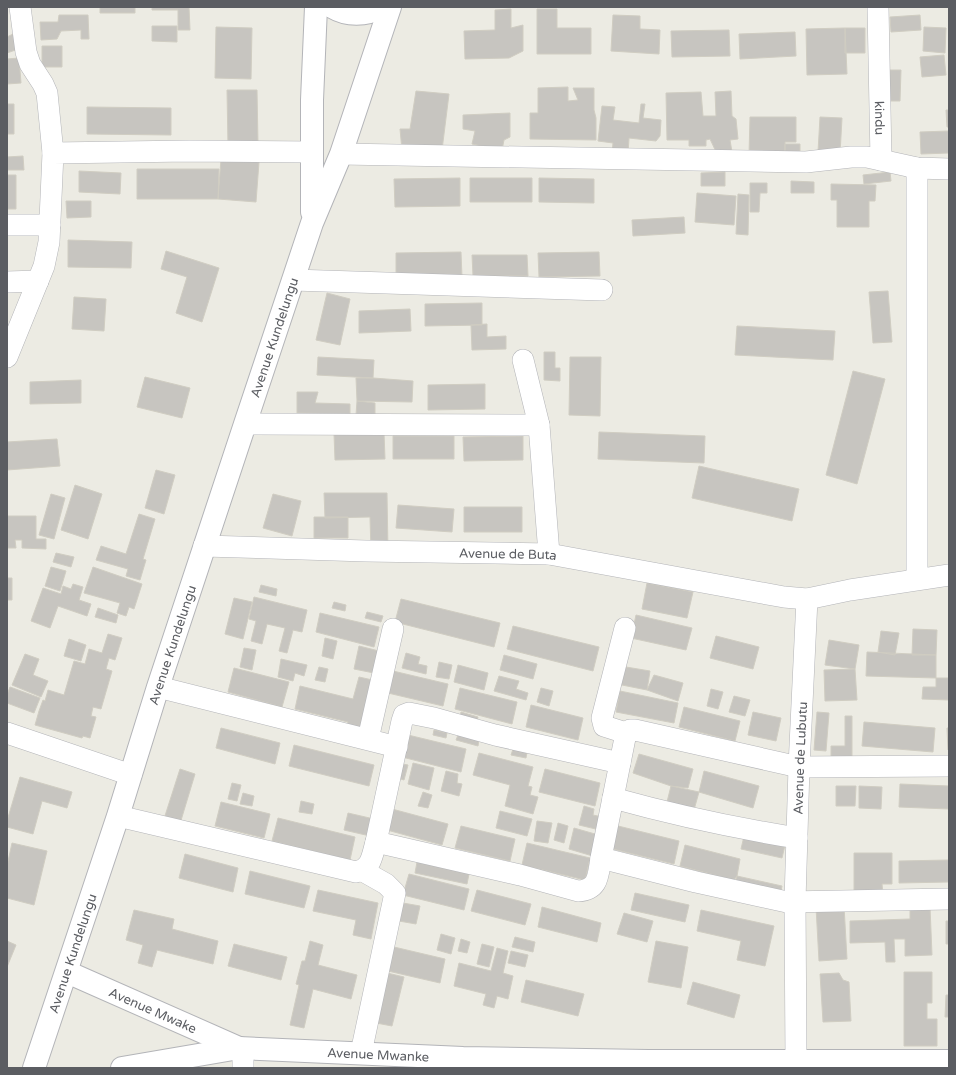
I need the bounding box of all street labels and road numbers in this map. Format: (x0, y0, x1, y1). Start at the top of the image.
street label: kindu (871, 101, 888, 135)
street label: Avenue Kundelungu (247, 276, 302, 400)
street label: Avenue de Buta (459, 546, 558, 564)
street label: Avenue Kundelungu (146, 583, 200, 707)
street label: Avenue de Lubutu (791, 701, 811, 815)
street label: Avenue Kundelungu (46, 892, 101, 1015)
street label: Avenue Mwake (106, 985, 199, 1037)
street label: Avenue Mwanke (327, 1045, 430, 1065)

